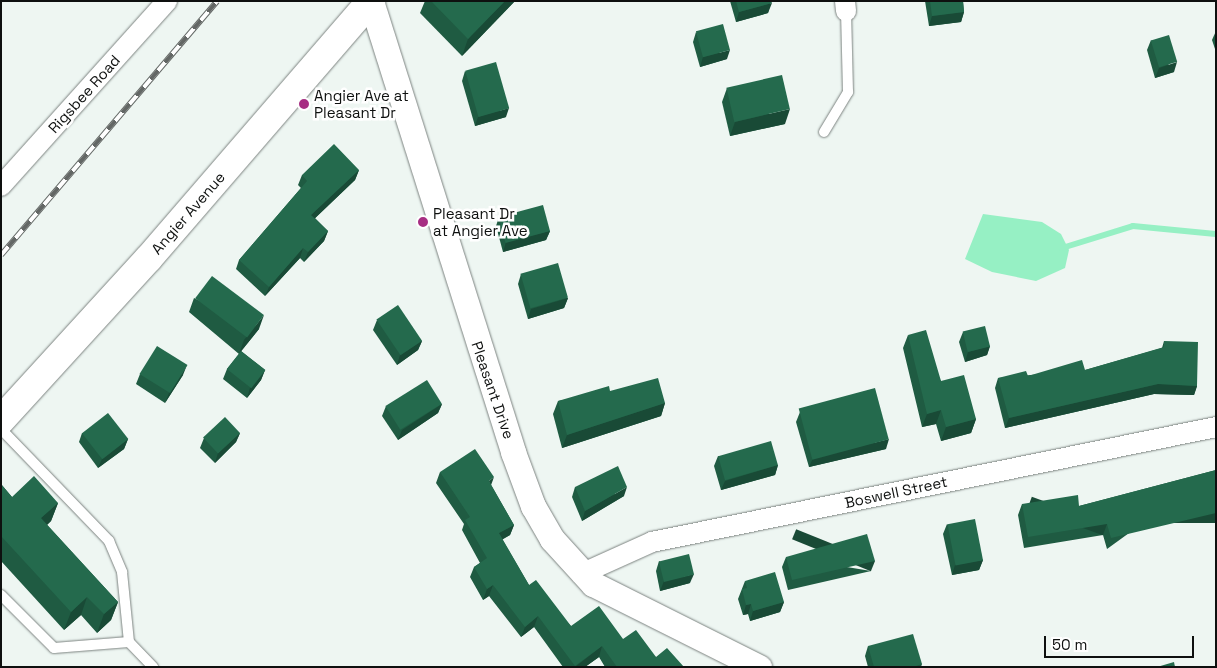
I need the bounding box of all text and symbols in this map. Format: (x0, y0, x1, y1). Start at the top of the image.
street label: Rigsbee Road (44, 51, 124, 137)
place label: Angier Ave at Pleasant Dr (314, 86, 409, 121)
marker: Angier Ave at Pleasant Dr (298, 98, 310, 110)
street label: Angier Avenue (147, 168, 229, 258)
place label: Pleasant Dr at Angier Ave (433, 204, 528, 239)
marker: Pleasant Dr at Angier Ave (417, 216, 429, 228)
street label: Pleasant Drive (468, 339, 518, 441)
street label: Boswell Street (843, 472, 949, 512)
scale bar (1047, 626, 1197, 658)
text: 50 m (1052, 635, 1087, 654)

